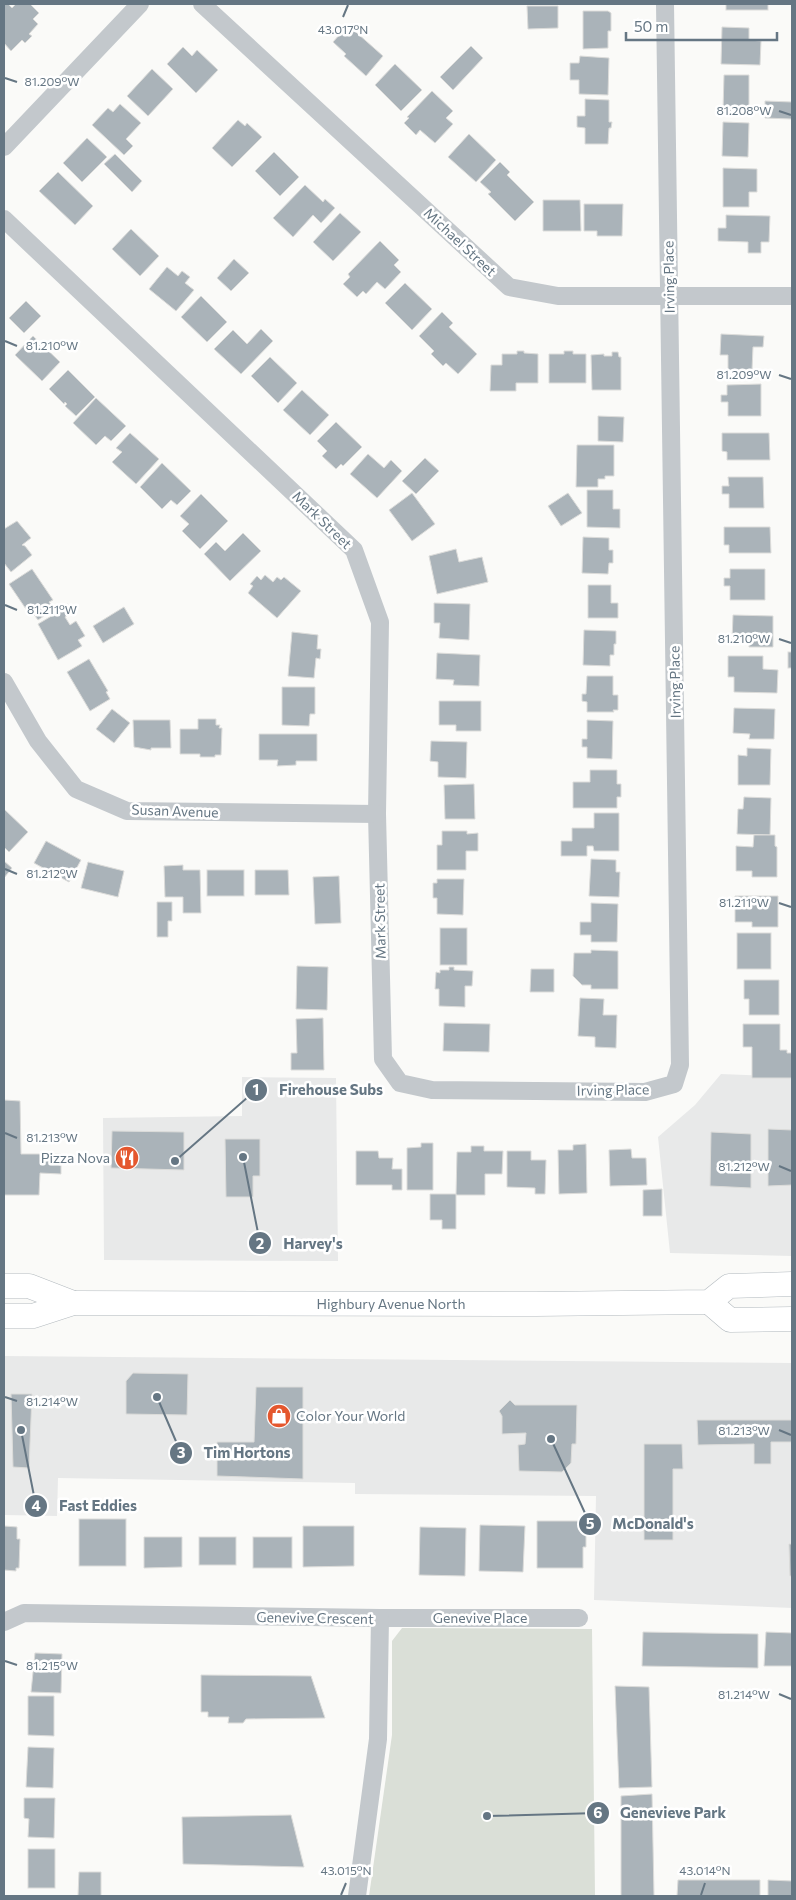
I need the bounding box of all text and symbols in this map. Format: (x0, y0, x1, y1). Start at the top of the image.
scale bar (626, 10, 777, 42)
text: 50 m (634, 17, 668, 35)
text: 43.017°N (318, 22, 368, 36)
text: 81.209°W (25, 74, 79, 88)
text: 81.208°W (717, 103, 771, 117)
street label: Michael Street (421, 204, 500, 280)
street label: Irving Place (659, 241, 678, 313)
text: 81.210°W (26, 338, 78, 352)
text: 81.209°W (717, 367, 771, 381)
street label: Mark Street (289, 487, 356, 552)
text: 81.211°W (27, 602, 77, 616)
text: 81.210°W (718, 631, 770, 645)
street label: Irving Place (665, 646, 684, 718)
street label: Susan Avenue (131, 800, 219, 821)
text: 81.212°W (26, 866, 78, 880)
street label: Mark Street (370, 883, 389, 959)
text: 81.211°W (719, 895, 769, 909)
callout: Firehouse Subs (244, 1075, 393, 1105)
text: 1 (253, 1080, 259, 1098)
text: Firehouse Subs (279, 1080, 383, 1098)
street label: Irving Place (577, 1080, 649, 1099)
text: 81.213°W (26, 1130, 78, 1144)
restaurant icon: Pizza Nova (114, 1145, 140, 1171)
place label: Pizza Nova (41, 1149, 110, 1166)
text: 81.212°W (718, 1159, 770, 1173)
callout: Harvey's (248, 1228, 352, 1258)
text: 2 (256, 1234, 264, 1252)
text: Harvey's (283, 1234, 343, 1252)
street label: Highbury Avenue North (317, 1295, 465, 1312)
text: 81.214°W (26, 1394, 78, 1408)
shop icon: Color Your World (266, 1403, 292, 1429)
place label: Color Your World (296, 1407, 405, 1424)
text: 81.213°W (718, 1423, 770, 1437)
callout: Tim Hortons (169, 1438, 301, 1468)
text: 3 (177, 1443, 186, 1461)
text: Tim Hortons (203, 1443, 291, 1461)
callout: Fast Eddies (24, 1491, 147, 1521)
text: 4 (31, 1496, 41, 1514)
text: Fast Eddies (59, 1496, 137, 1514)
callout: McDonald's (578, 1509, 704, 1539)
text: 5 (586, 1514, 595, 1532)
text: McDonald's (612, 1514, 694, 1532)
street label: Genevive Crescent (256, 1608, 374, 1627)
street label: Genevive Place (433, 1609, 527, 1626)
text: 81.215°W (26, 1658, 78, 1672)
text: 81.214°W (718, 1687, 770, 1701)
callout: Genevieve Park (585, 1798, 736, 1828)
text: 6 (593, 1803, 603, 1821)
text: Genevieve Park (620, 1803, 726, 1821)
text: 43.015°N (320, 1863, 372, 1877)
text: 43.014°N (679, 1863, 731, 1877)

